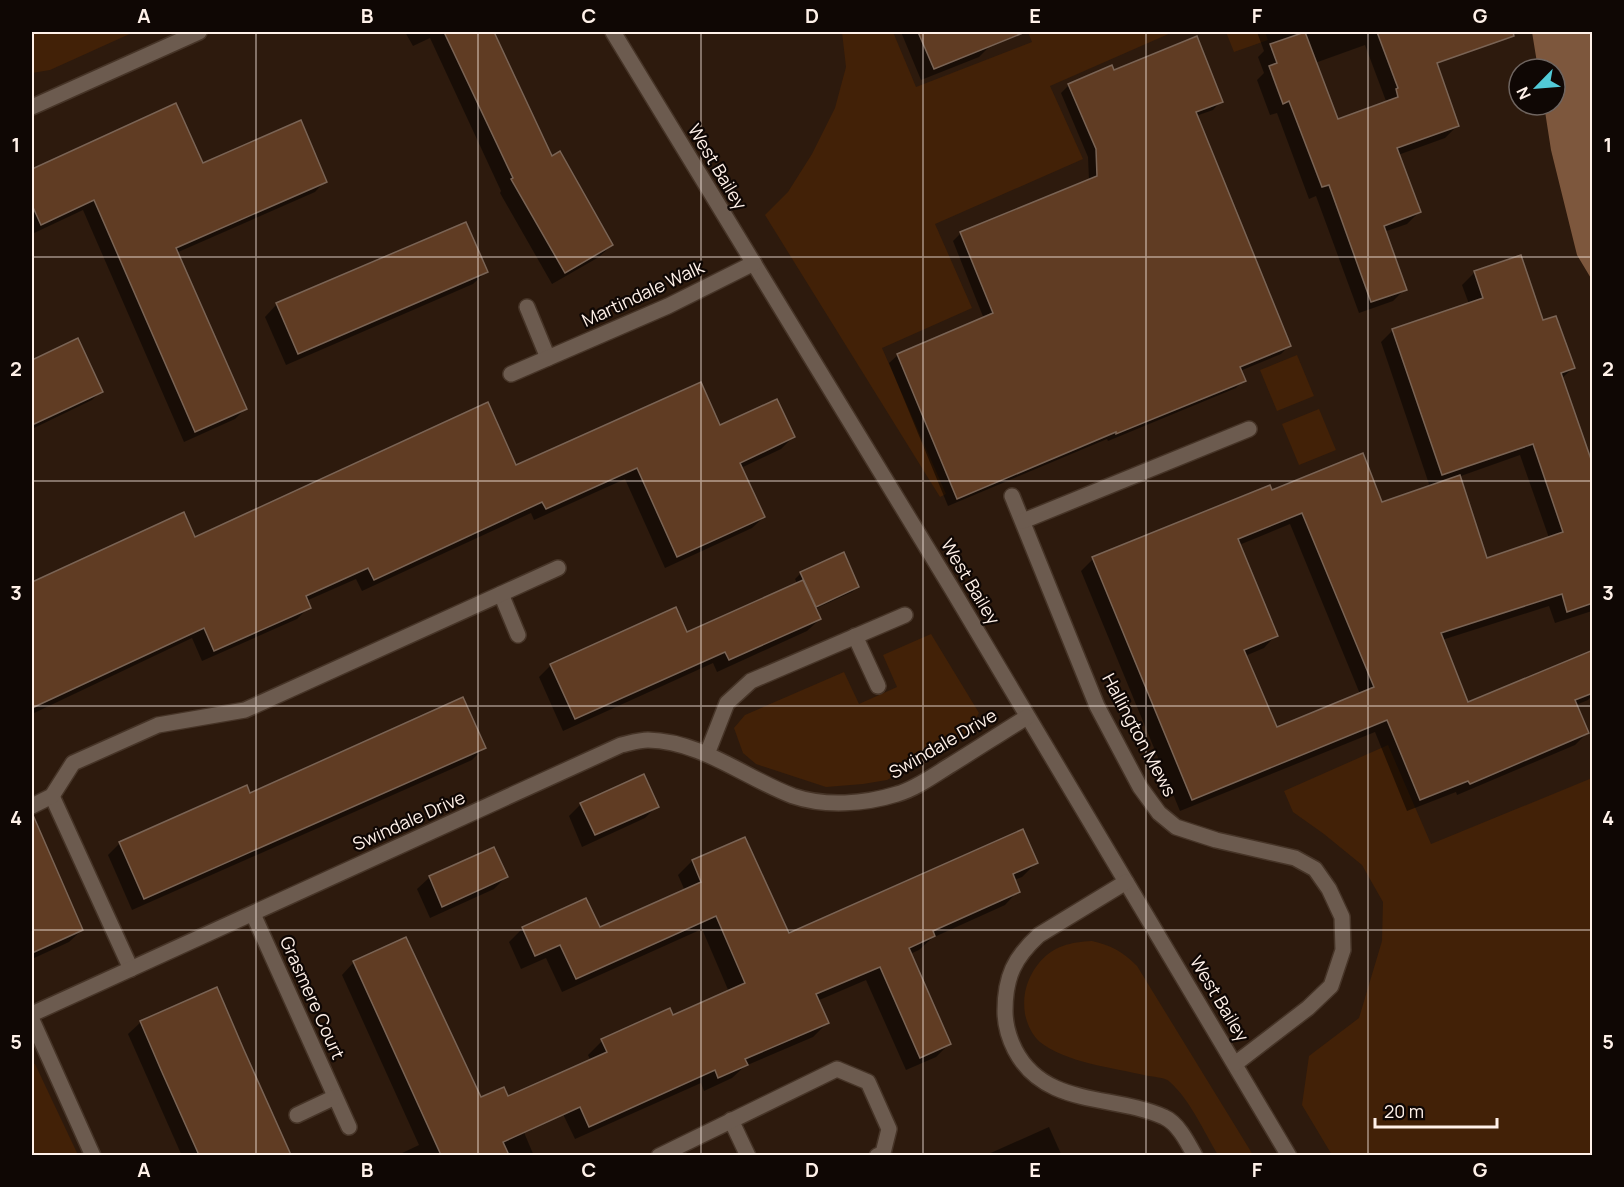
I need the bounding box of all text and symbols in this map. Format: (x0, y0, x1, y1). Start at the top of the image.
text: A (137, 2, 151, 29)
text: B (361, 2, 374, 29)
text: C (582, 2, 596, 29)
text: D (805, 2, 819, 29)
text: E (1029, 2, 1041, 29)
text: F (1252, 2, 1263, 29)
text: G (1473, 2, 1488, 29)
north arrow (1507, 57, 1567, 117)
text: N (1511, 83, 1536, 103)
street label: West Bailey (683, 119, 753, 214)
text: 1 (12, 131, 20, 158)
text: 1 (1604, 131, 1612, 158)
street label: Martindale Walk (578, 254, 708, 332)
text: 2 (10, 355, 22, 382)
text: 2 (1602, 355, 1614, 382)
street label: West Bailey (936, 534, 1006, 629)
text: 3 (10, 579, 22, 606)
text: 3 (1602, 579, 1614, 606)
street label: Hallington Mews (1097, 669, 1182, 800)
street label: Swindale Drive (884, 703, 1001, 784)
street label: Swindale Drive (349, 785, 469, 856)
text: 4 (10, 804, 22, 831)
text: 4 (1602, 804, 1614, 831)
street label: Grasmere Court (275, 932, 351, 1063)
street label: West Bailey (1185, 951, 1255, 1046)
text: 5 (10, 1028, 22, 1055)
text: 5 (1602, 1028, 1614, 1055)
scale bar (1375, 1091, 1496, 1129)
text: 20 m (1384, 1099, 1424, 1123)
text: A (137, 1156, 151, 1183)
text: B (361, 1156, 374, 1183)
text: C (582, 1156, 596, 1183)
text: D (805, 1156, 819, 1183)
text: E (1029, 1156, 1041, 1183)
text: F (1252, 1156, 1263, 1183)
text: G (1473, 1156, 1488, 1183)

